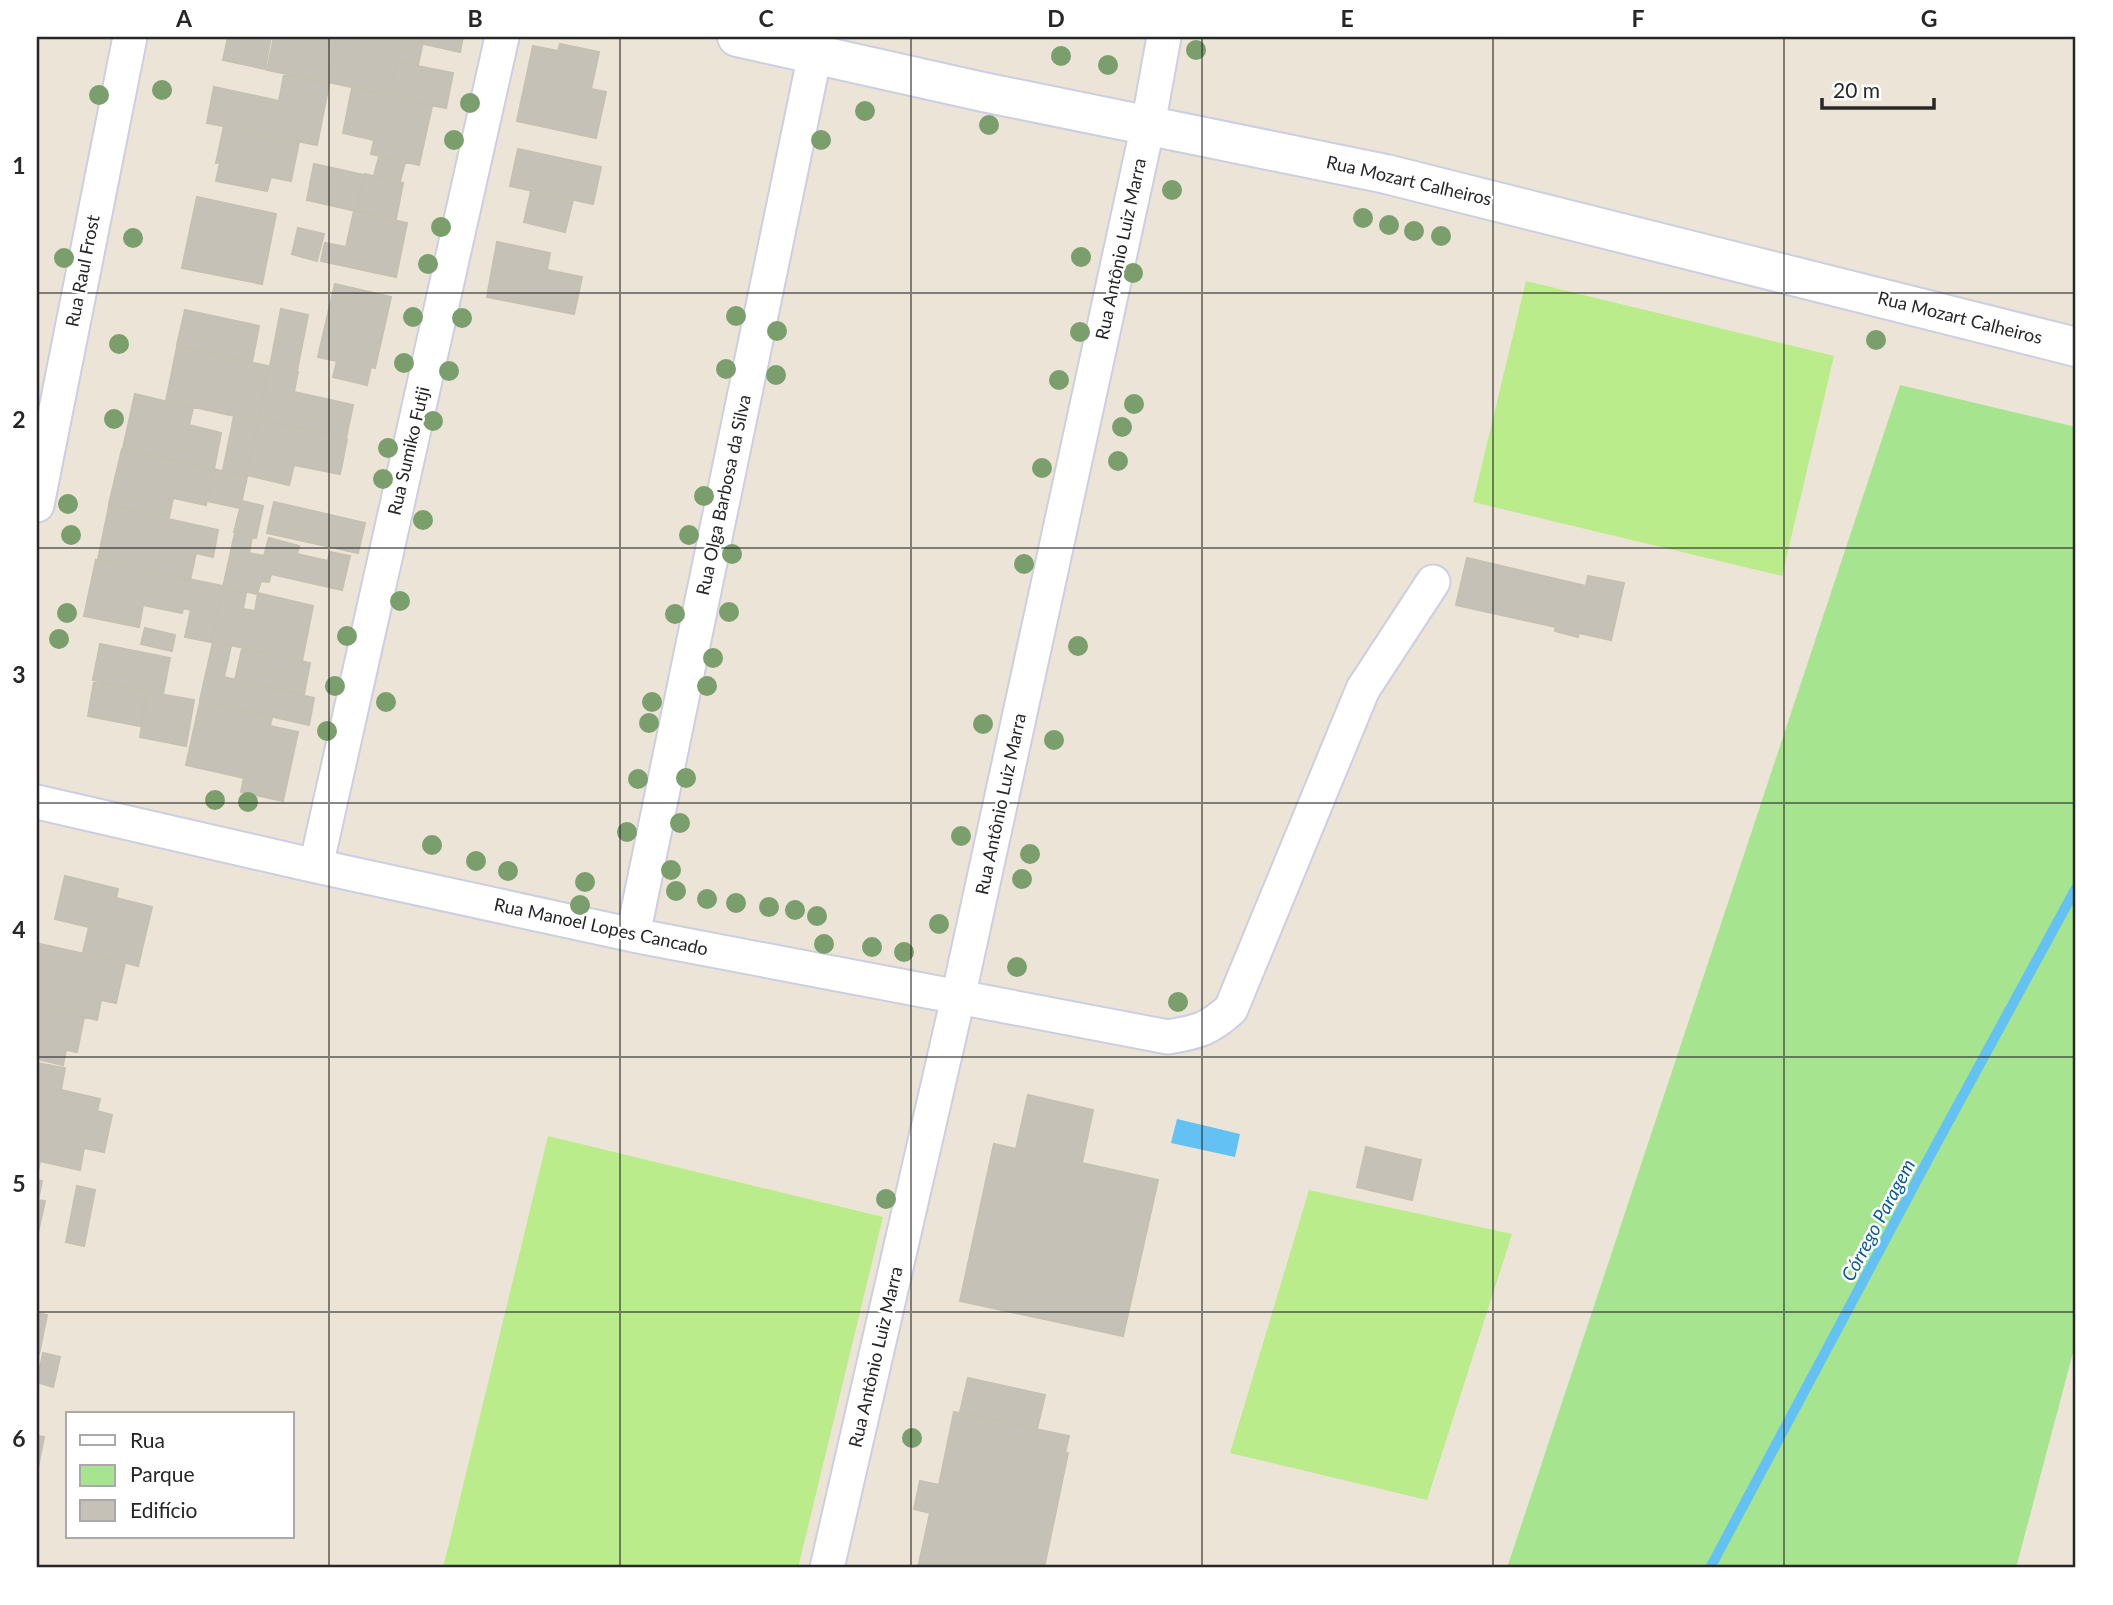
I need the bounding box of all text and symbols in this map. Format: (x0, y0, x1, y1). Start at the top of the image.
text: A (175, 4, 193, 32)
text: B (467, 4, 483, 32)
text: C (758, 4, 774, 32)
text: D (1047, 4, 1065, 32)
text: E (1340, 4, 1354, 32)
text: F (1631, 4, 1645, 32)
text: G (1921, 4, 1937, 32)
scale bar (1822, 66, 1934, 110)
text: 20 m (1833, 77, 1880, 102)
street label: Rua Mozart Calheiros (1324, 150, 1494, 210)
text: 1 (12, 151, 26, 179)
street label: Rua Antônio Luiz Marra (1090, 156, 1150, 342)
street label: Rua Raul Frost (60, 212, 104, 329)
street label: Rua Mozart Calheiros (1876, 286, 2045, 348)
street label: Rua Sumiko Futji (383, 384, 434, 517)
street label: Rua Olga Barbosa da Silva (691, 393, 755, 597)
text: 2 (12, 405, 26, 433)
text: 3 (12, 660, 26, 688)
street label: Rua Antônio Luiz Marra (970, 711, 1030, 897)
street label: Rua Manoel Lopes Cancado (492, 893, 710, 959)
text: 4 (12, 915, 26, 943)
water label: Córrego Paragem (1836, 1155, 1919, 1285)
text: 5 (12, 1169, 26, 1197)
street label: Rua Antônio Luiz Marra (844, 1264, 907, 1449)
legend (66, 1412, 294, 1538)
text: 6 (12, 1424, 26, 1452)
text: Rua (130, 1427, 165, 1452)
text: Parque (130, 1461, 195, 1486)
text: Edifício (130, 1497, 198, 1522)

